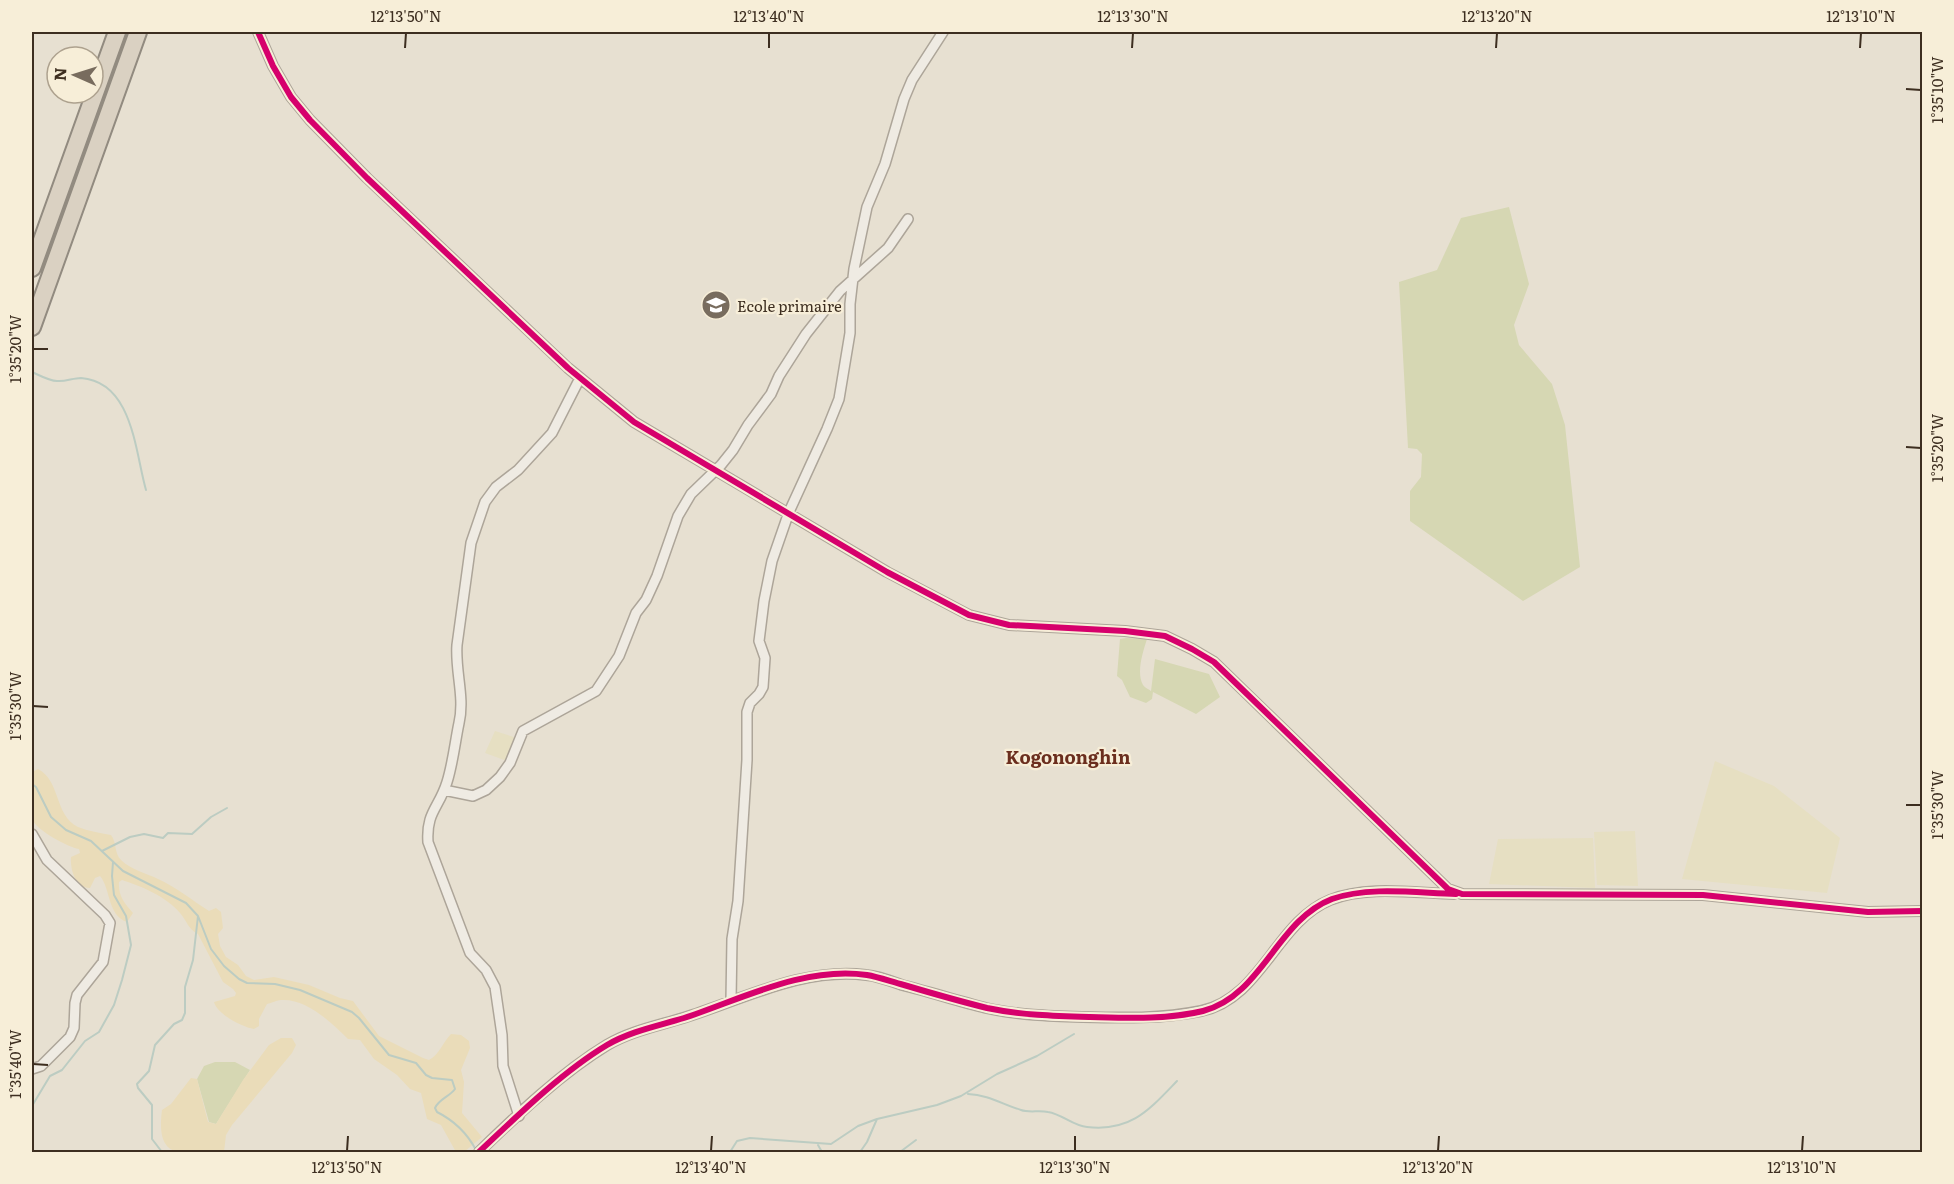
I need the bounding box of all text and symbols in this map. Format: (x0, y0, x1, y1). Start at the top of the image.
text: 12°13'50"N (370, 4, 442, 27)
text: 12°13'40"N (733, 4, 805, 27)
text: 12°13'30"N (1097, 4, 1169, 27)
text: 12°13'20"N (1462, 4, 1533, 27)
text: 12°13'10"N (1826, 4, 1896, 27)
north arrow (45, 45, 105, 105)
text: 1°35'10"W (1925, 56, 1948, 124)
text: N (47, 67, 71, 82)
school or university icon: Ecole primaire (700, 289, 732, 321)
place label: Ecole primaire (737, 294, 842, 317)
text: 1°35'20"W (3, 314, 26, 383)
text: 1°35'20"W (1925, 413, 1948, 482)
text: 1°35'30"W (3, 671, 26, 741)
district label: Kogononghin (1006, 743, 1131, 770)
text: 1°35'30"W (1925, 770, 1948, 840)
text: 1°35'40"W (3, 1029, 26, 1099)
text: 12°13'50"N (311, 1155, 383, 1178)
text: 12°13'40"N (675, 1155, 747, 1178)
text: 12°13'30"N (1039, 1155, 1111, 1178)
text: 12°13'20"N (1403, 1155, 1474, 1178)
text: 12°13'10"N (1767, 1155, 1837, 1178)

